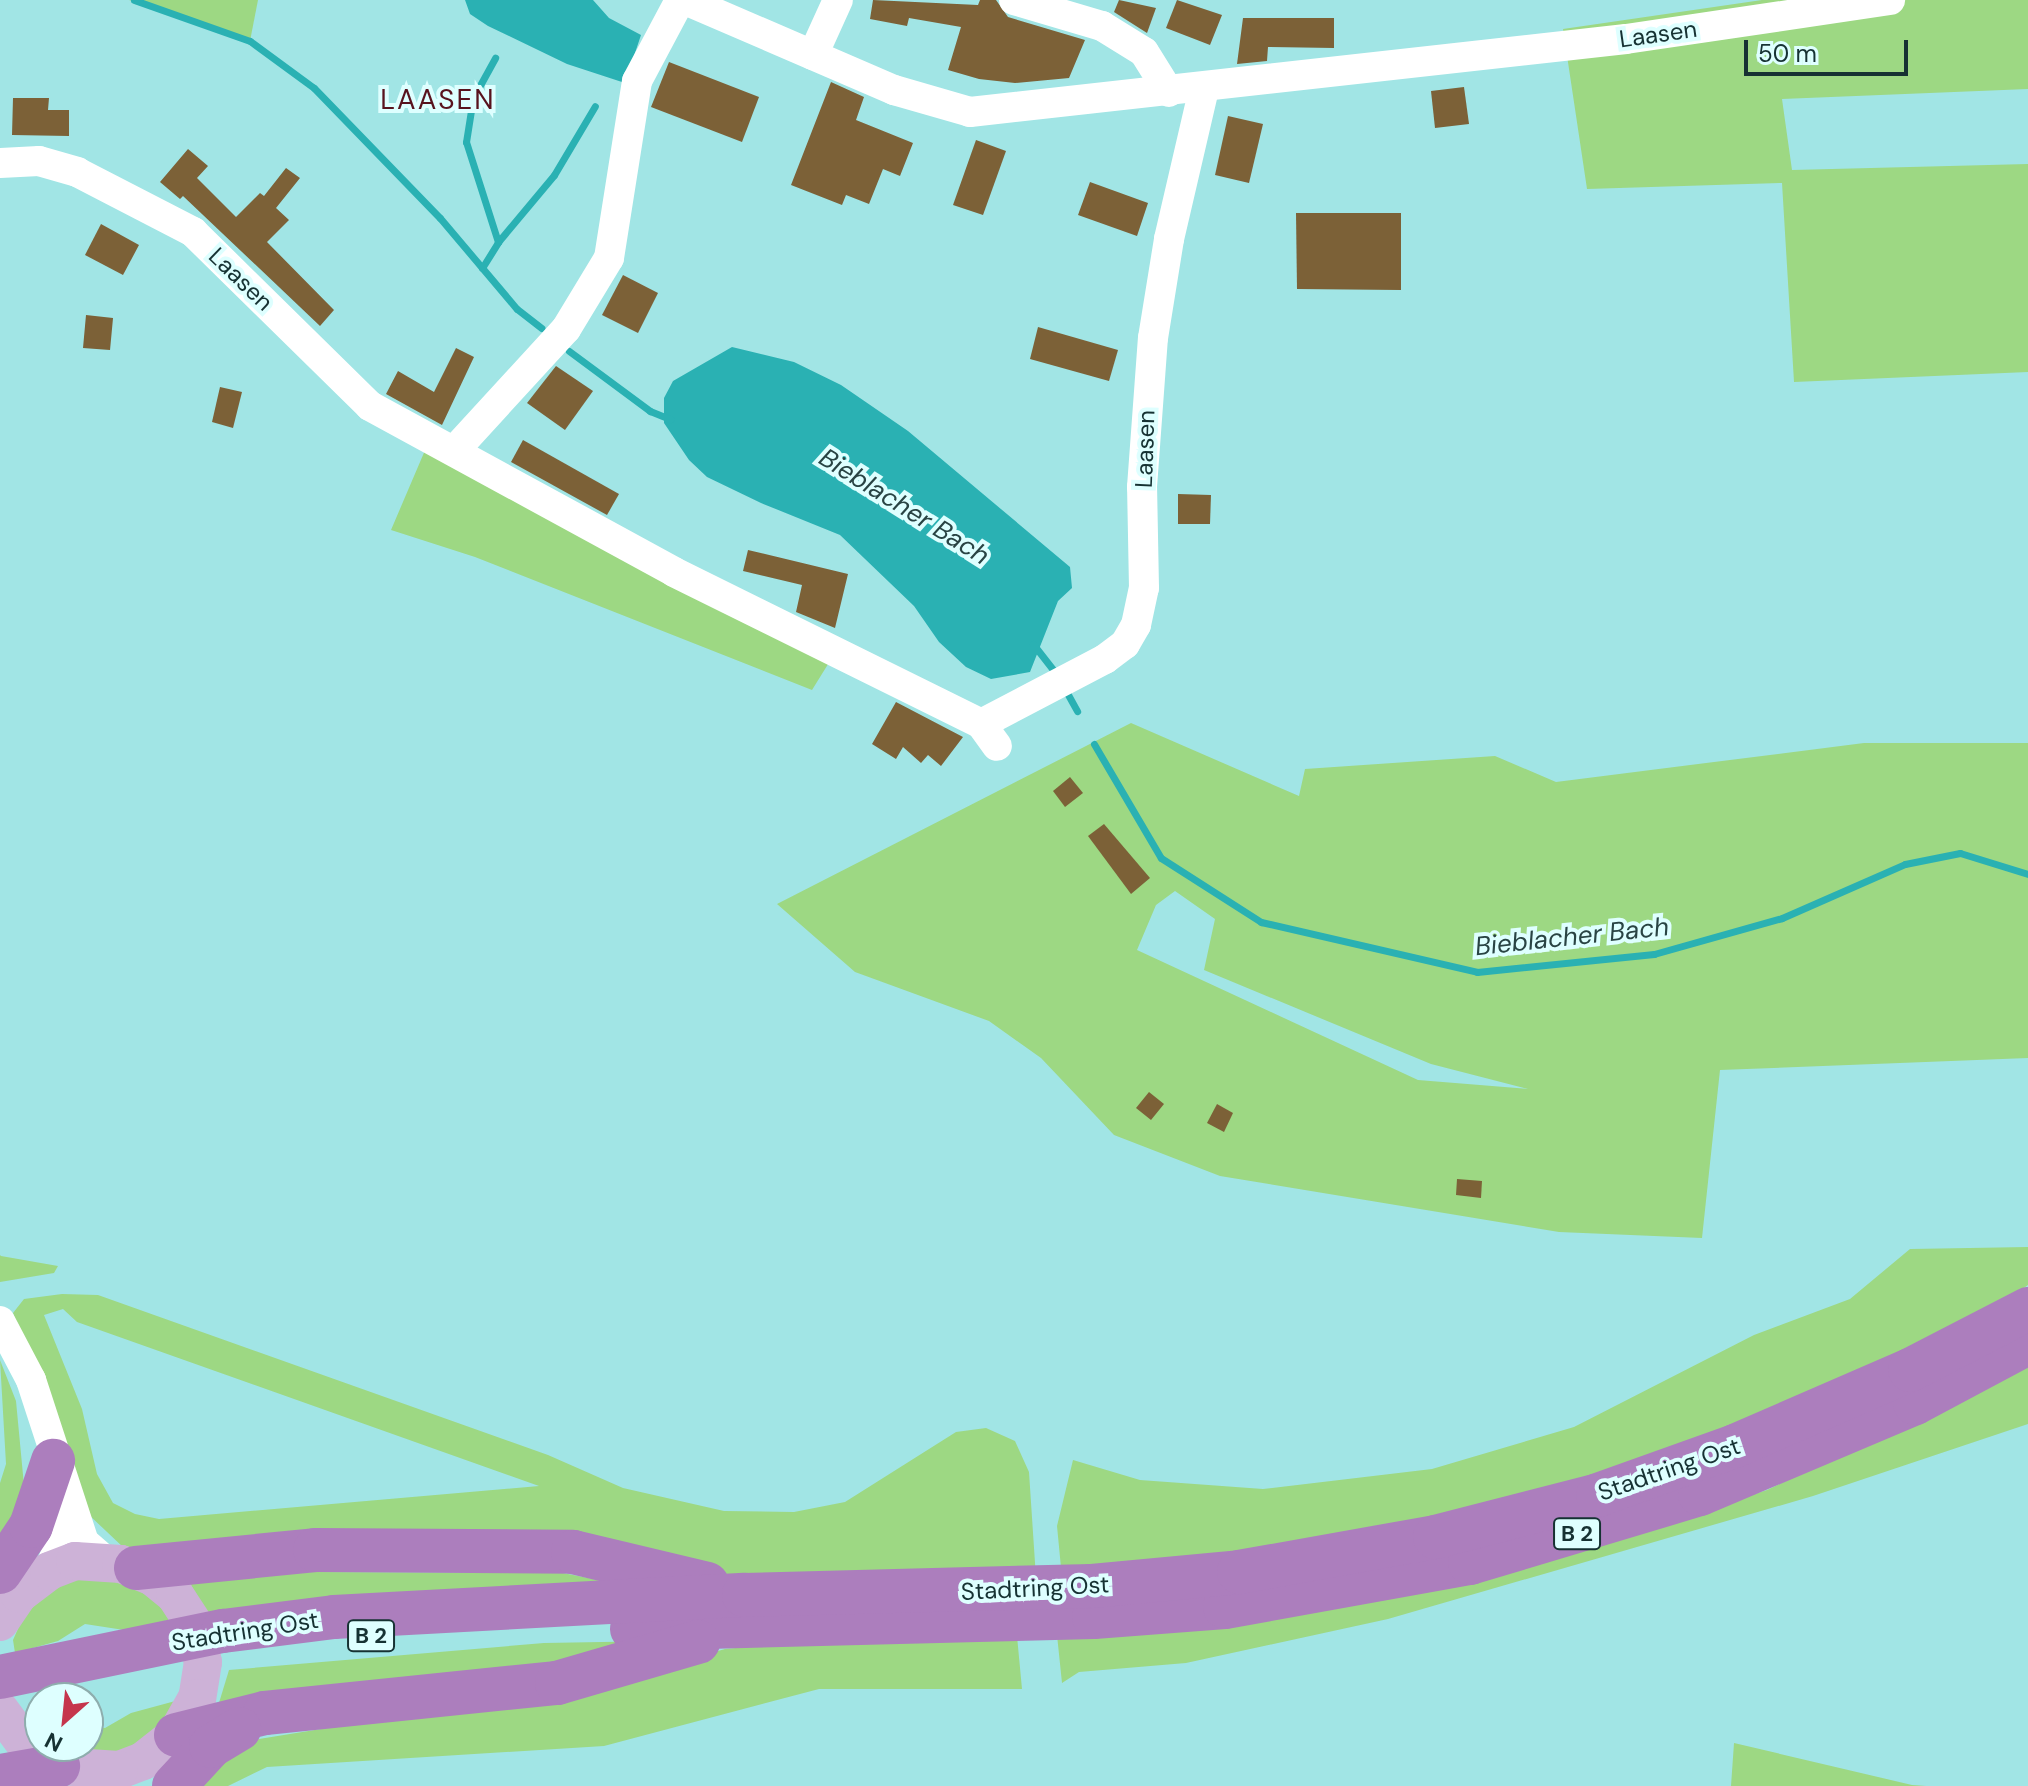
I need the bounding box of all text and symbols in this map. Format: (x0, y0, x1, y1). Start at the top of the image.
street label: Laasen (1617, 14, 1699, 54)
scale bar (1748, 24, 1912, 74)
text: 50 m (1758, 38, 1817, 69)
district label: LAASEN (380, 83, 496, 117)
street label: Laasen (203, 241, 279, 317)
street label: Laasen (1129, 409, 1161, 489)
water label: Bieblacher Bach (813, 442, 995, 572)
water label: Bieblacher Bach (1474, 911, 1670, 963)
street label: Stadtring Ost (1594, 1431, 1744, 1507)
road number: B 2 (1553, 1516, 1601, 1552)
street label: Stadtring Ost (960, 1570, 1110, 1606)
street label: Stadtring Ost (169, 1605, 321, 1657)
road number: B 2 (347, 1618, 395, 1654)
north arrow (24, 1682, 104, 1762)
text: N (40, 1725, 68, 1759)

